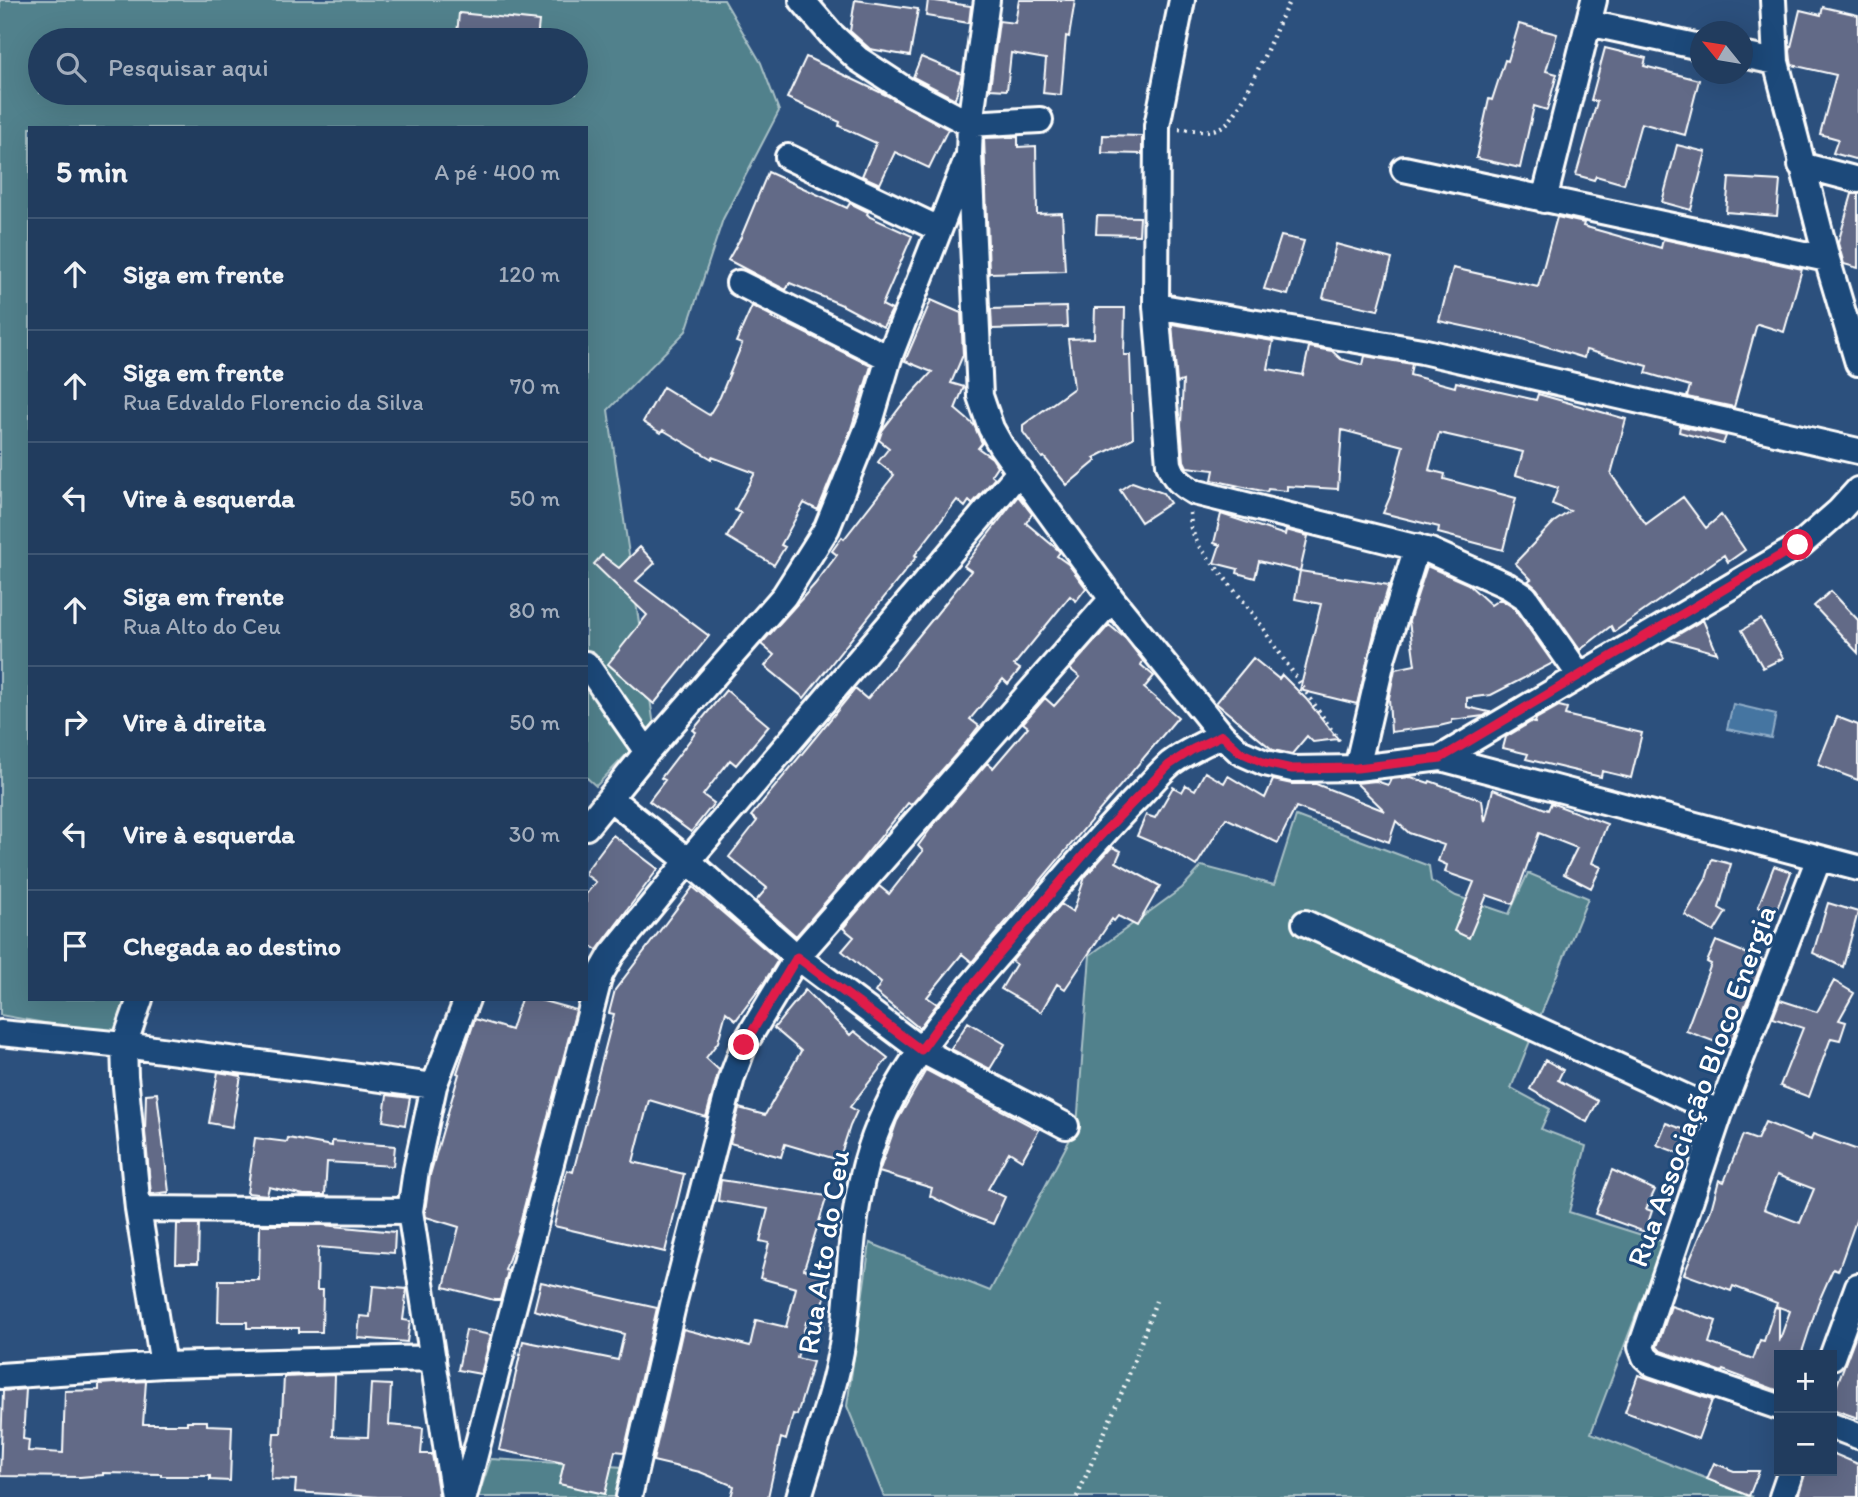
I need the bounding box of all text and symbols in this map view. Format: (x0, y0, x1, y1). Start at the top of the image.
north arrow (1690, 21, 1753, 84)
search box (28, 28, 588, 105)
icon: search (52, 48, 90, 86)
text: Pesquisar aqui (108, 51, 269, 83)
text: 5 min (56, 153, 127, 190)
text: A pé · 400 m (434, 158, 560, 186)
icon: ahead (56, 255, 94, 293)
text: Siga em frente (123, 258, 284, 290)
text: 120 m (499, 260, 560, 288)
text: Siga em frente (123, 356, 284, 388)
icon: ahead (56, 367, 94, 405)
text: 70 m (510, 372, 560, 400)
text: Rua Edvaldo Florencio da Silva (123, 388, 424, 416)
icon: left (56, 479, 94, 517)
text: Vire à esquerda (123, 482, 295, 514)
text: 50 m (509, 484, 560, 512)
route start (1782, 529, 1813, 560)
text: Siga em frente (123, 580, 284, 612)
icon: ahead (56, 591, 94, 629)
text: 80 m (509, 596, 560, 624)
text: Rua Alto do Ceu (123, 612, 281, 640)
icon: right (56, 703, 94, 741)
text: Vire à direita (123, 706, 266, 738)
text: 50 m (509, 708, 560, 736)
icon: left (56, 815, 94, 853)
text: Vire à esquerda (123, 818, 295, 850)
text: 30 m (509, 820, 560, 848)
street label: Rua Associação Bloco Energia (1618, 900, 1784, 1272)
icon: arrive (56, 927, 94, 965)
text: Chegada ao destino (123, 930, 341, 962)
route end (728, 1029, 759, 1060)
street label: Rua Alto do Ceu (789, 1147, 857, 1357)
map controls (1774, 1350, 1837, 1476)
button: + (1774, 1350, 1837, 1413)
button: − (1774, 1413, 1837, 1476)

